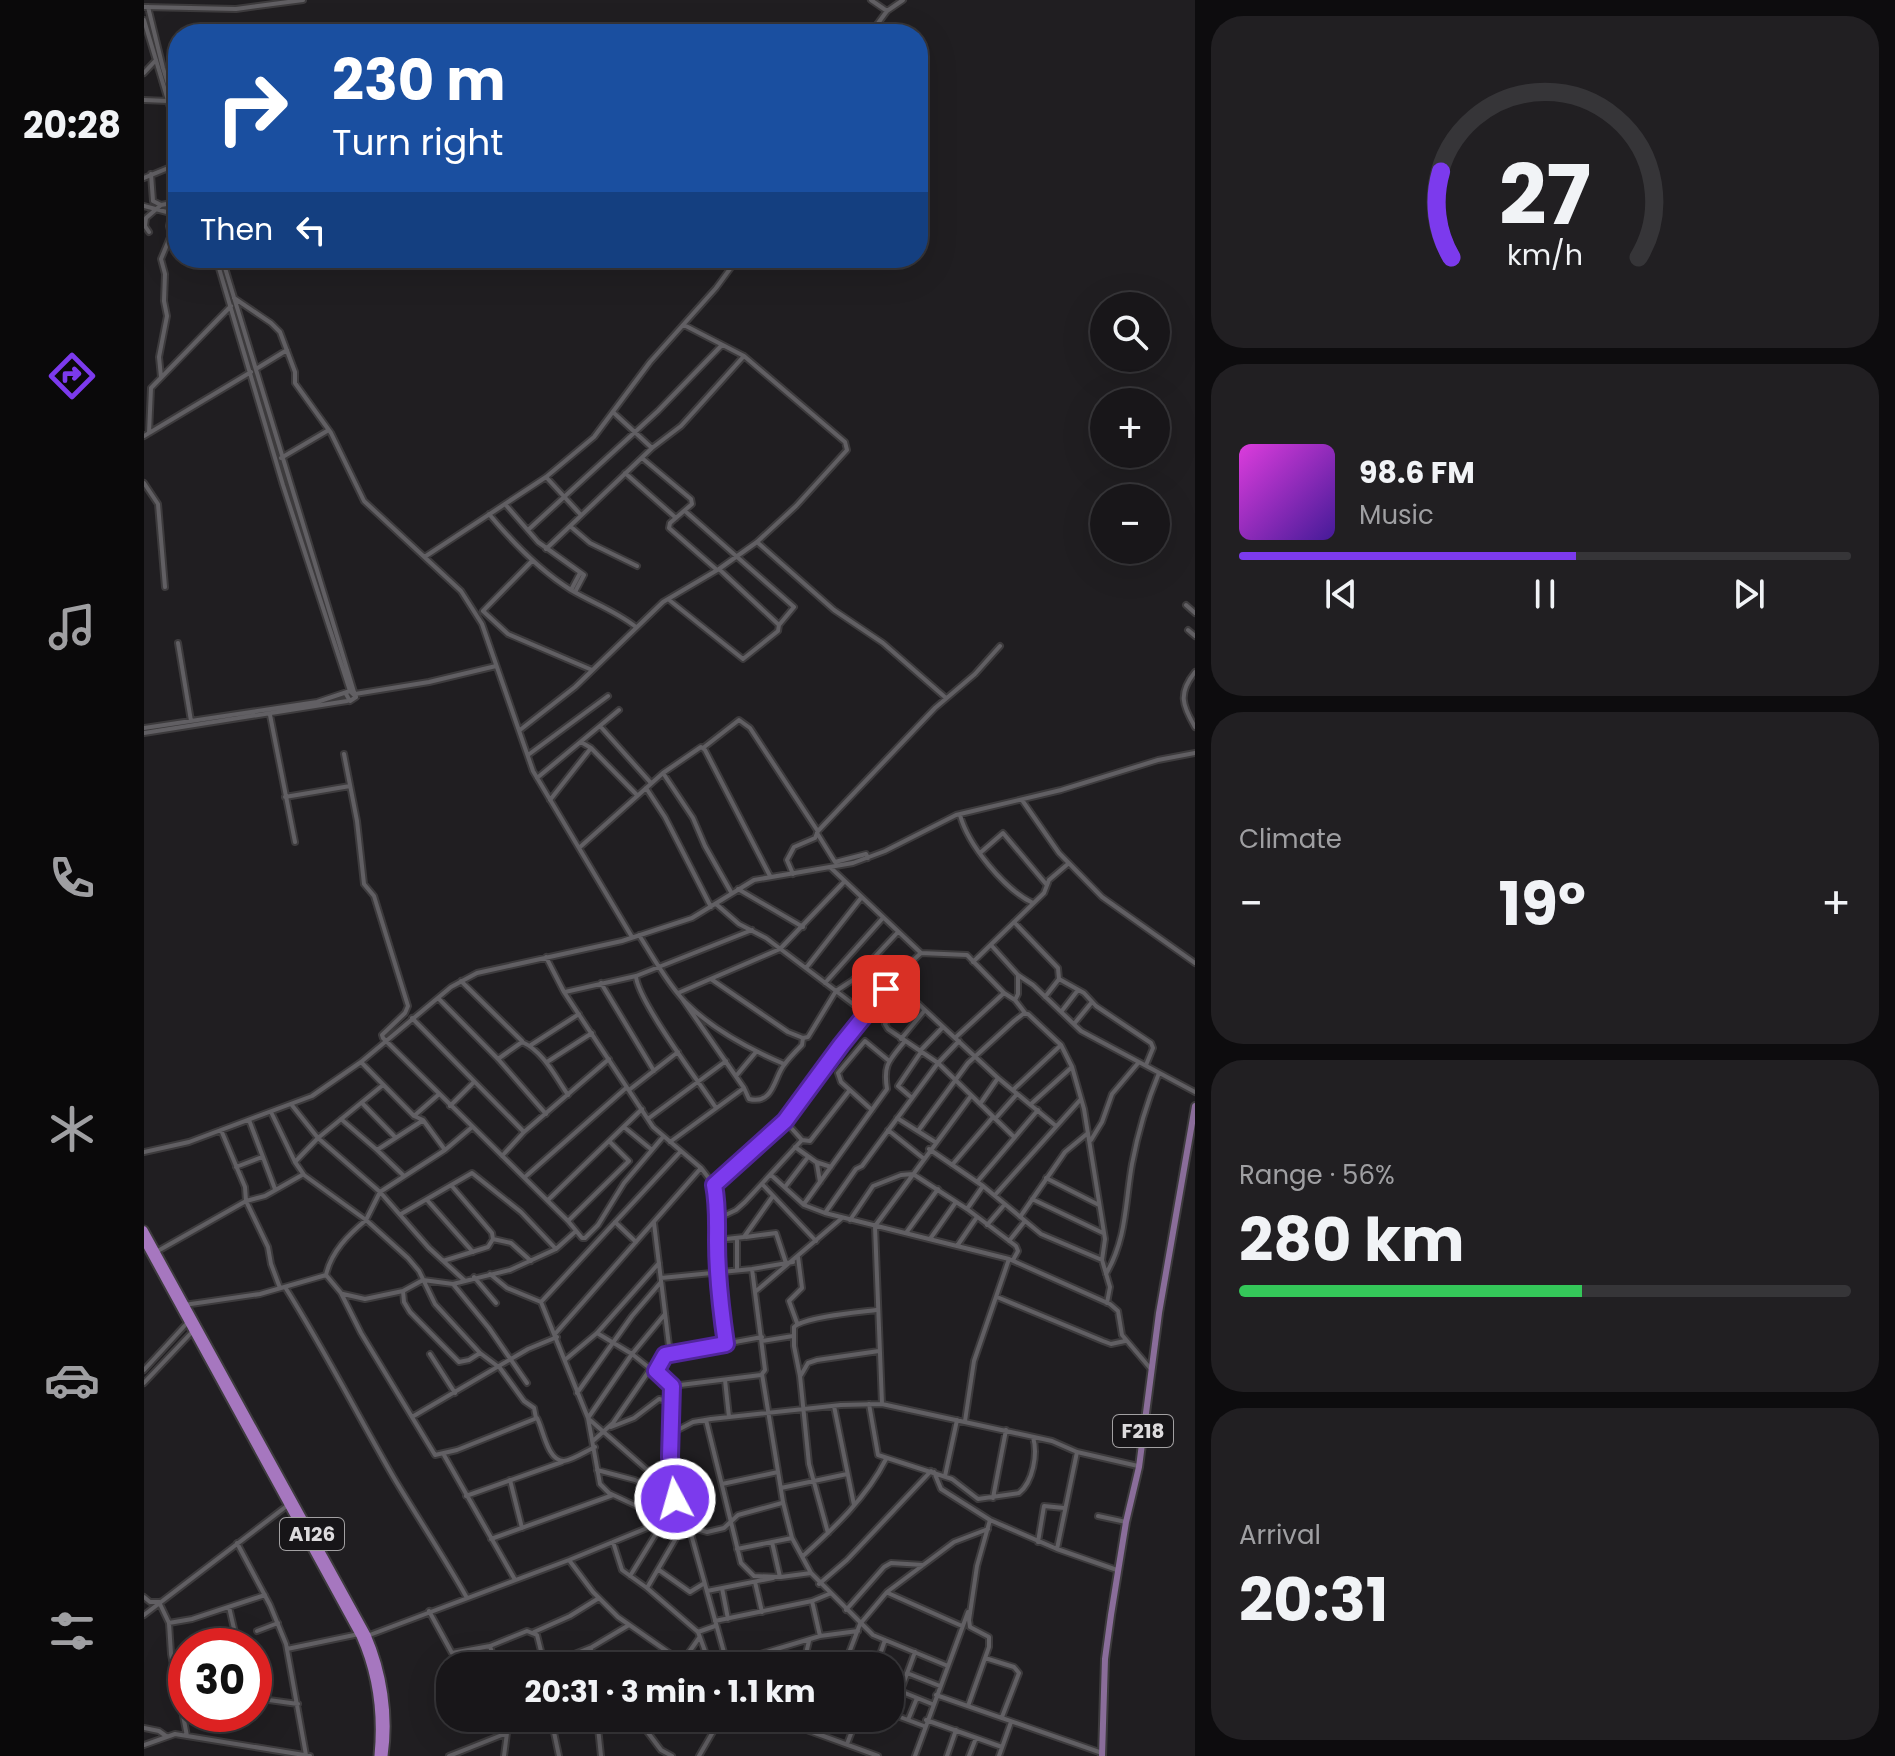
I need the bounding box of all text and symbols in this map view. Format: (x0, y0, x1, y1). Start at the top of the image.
text: 230 m (332, 41, 506, 120)
icon: right (200, 56, 304, 160)
text: 20:28 (23, 100, 121, 151)
text: Turn right (332, 117, 503, 168)
text: 27 (1499, 137, 1591, 253)
text: Then (200, 208, 273, 251)
icon: left (289, 208, 333, 252)
text: km/h (1507, 235, 1583, 275)
map controls (1090, 292, 1170, 564)
button: search (1090, 292, 1170, 372)
icon: directions (44, 348, 100, 404)
button: + (1090, 388, 1170, 468)
text: 98.6 FM (1359, 451, 1475, 494)
button: − (1090, 484, 1170, 564)
text: Music (1359, 497, 1434, 533)
icon: previous (1319, 572, 1363, 616)
icon: pause (1523, 572, 1567, 616)
icon: next (1727, 572, 1771, 616)
icon: music (44, 599, 100, 655)
text: Climate (1239, 821, 1342, 857)
icon: phone (44, 850, 100, 906)
text: 19° (1498, 862, 1586, 946)
text: − (1239, 873, 1263, 934)
text: + (1821, 873, 1851, 934)
pin (852, 955, 920, 1023)
icon: arrive (864, 967, 908, 1011)
icon: climate (44, 1101, 100, 1157)
text: Range · 56% (1239, 1157, 1395, 1193)
text: 280 km (1239, 1198, 1465, 1282)
icon: car (44, 1352, 100, 1408)
road number: F218 (1113, 1415, 1173, 1447)
position arrow (633, 1457, 717, 1541)
text: Arrival (1239, 1517, 1321, 1553)
road number: A126 (280, 1518, 344, 1550)
text: 20:31 (1239, 1558, 1388, 1642)
icon: filters (44, 1603, 100, 1659)
speed limit sign: 30 (168, 1628, 272, 1732)
text: 20:31 · 3 min · 1.1 km (524, 1670, 816, 1713)

